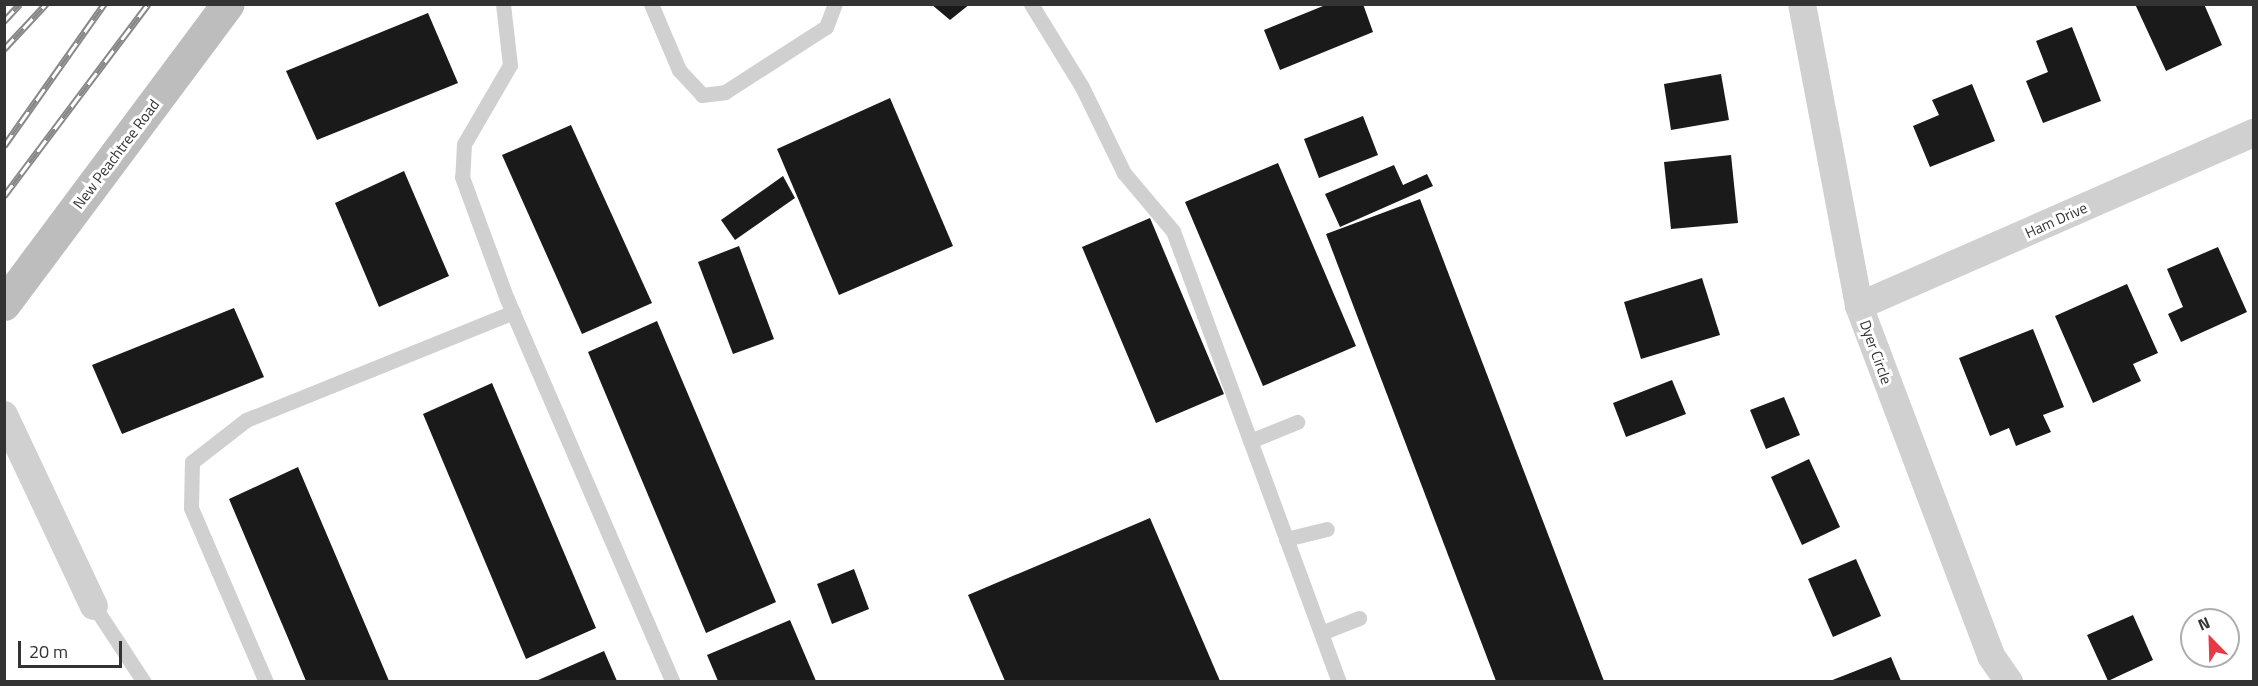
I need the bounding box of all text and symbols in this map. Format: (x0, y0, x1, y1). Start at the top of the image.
street label: New Peachtree Road (69, 96, 163, 212)
street label: Ham Drive (2022, 198, 2090, 242)
street label: Dyer Circle (1856, 317, 1896, 387)
north arrow (2180, 608, 2240, 668)
text: N (2194, 610, 2214, 636)
scale bar (21, 629, 124, 667)
text: 20 m (29, 638, 68, 665)

